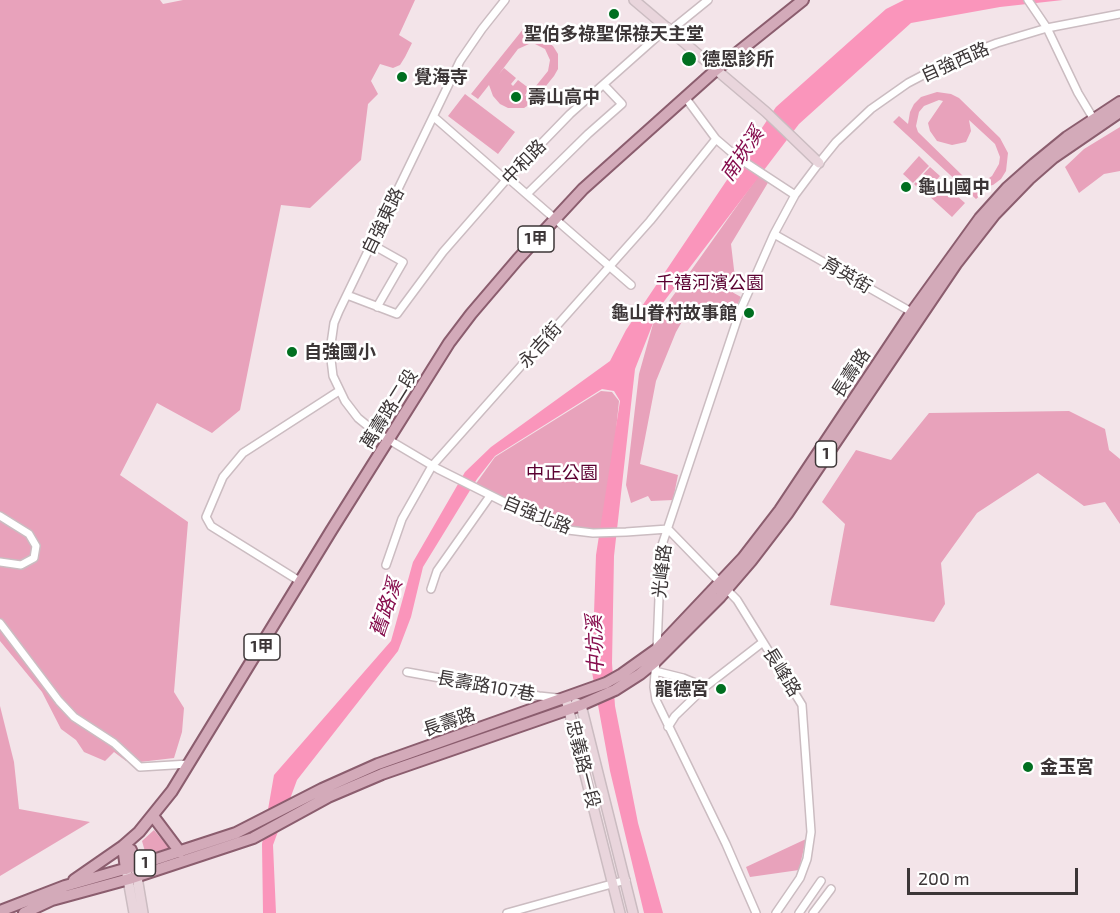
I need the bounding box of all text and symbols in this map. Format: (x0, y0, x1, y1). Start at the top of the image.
marker: 聖伯多祿聖保祿天主堂 (607, 7, 621, 21)
place label: 聖伯多祿聖保祿天主堂 (524, 23, 704, 45)
street label: 自強西路 (918, 37, 992, 87)
place label: 德恩診所 (702, 48, 774, 70)
marker: 德恩診所 (680, 50, 698, 68)
place label: 覺海寺 (414, 66, 468, 88)
marker: 覺海寺 (395, 70, 409, 84)
place label: 壽山高中 (528, 86, 600, 108)
marker: 壽山高中 (509, 90, 523, 104)
water label: 南崁溪 (715, 122, 769, 186)
street label: 中和路 (497, 135, 551, 189)
place label: 龜山國中 (918, 176, 990, 198)
marker: 龜山國中 (899, 180, 913, 194)
street label: 自強東路 (358, 184, 408, 258)
road number: 1甲 (518, 226, 554, 252)
street label: 育英街 (818, 252, 876, 298)
park label: 千禧河濱公園 (656, 272, 764, 294)
place label: 龜山眷村故事館 (611, 302, 737, 324)
marker: 龜山眷村故事館 (742, 306, 756, 320)
street label: 永吉街 (514, 318, 566, 372)
place label: 自強國小 (304, 341, 376, 363)
street label: 長壽路 (827, 344, 875, 402)
marker: 自強國小 (285, 345, 299, 359)
street label: 萬壽路二段 (356, 365, 422, 453)
road number: 1 (816, 441, 836, 467)
park label: 中正公園 (526, 462, 598, 484)
street label: 自強北路 (500, 492, 574, 538)
street label: 光峰路 (648, 543, 676, 599)
water label: 舊路溪 (365, 576, 407, 640)
water label: 中坑溪 (582, 615, 608, 675)
road number: 1甲 (244, 634, 280, 660)
street label: 長峰路 (759, 643, 805, 701)
street label: 長壽路107巷 (435, 667, 537, 705)
place label: 龍德宮 (655, 678, 709, 700)
marker: 龍德宮 (714, 682, 728, 696)
street label: 長壽路 (420, 703, 478, 741)
street label: 忠義路一段 (562, 718, 604, 810)
place label: 金玉宮 (1040, 756, 1094, 778)
marker: 金玉宮 (1021, 760, 1035, 774)
road number: 1 (134, 850, 156, 876)
scale bar (910, 856, 1081, 894)
text: 200 m (918, 867, 970, 889)

